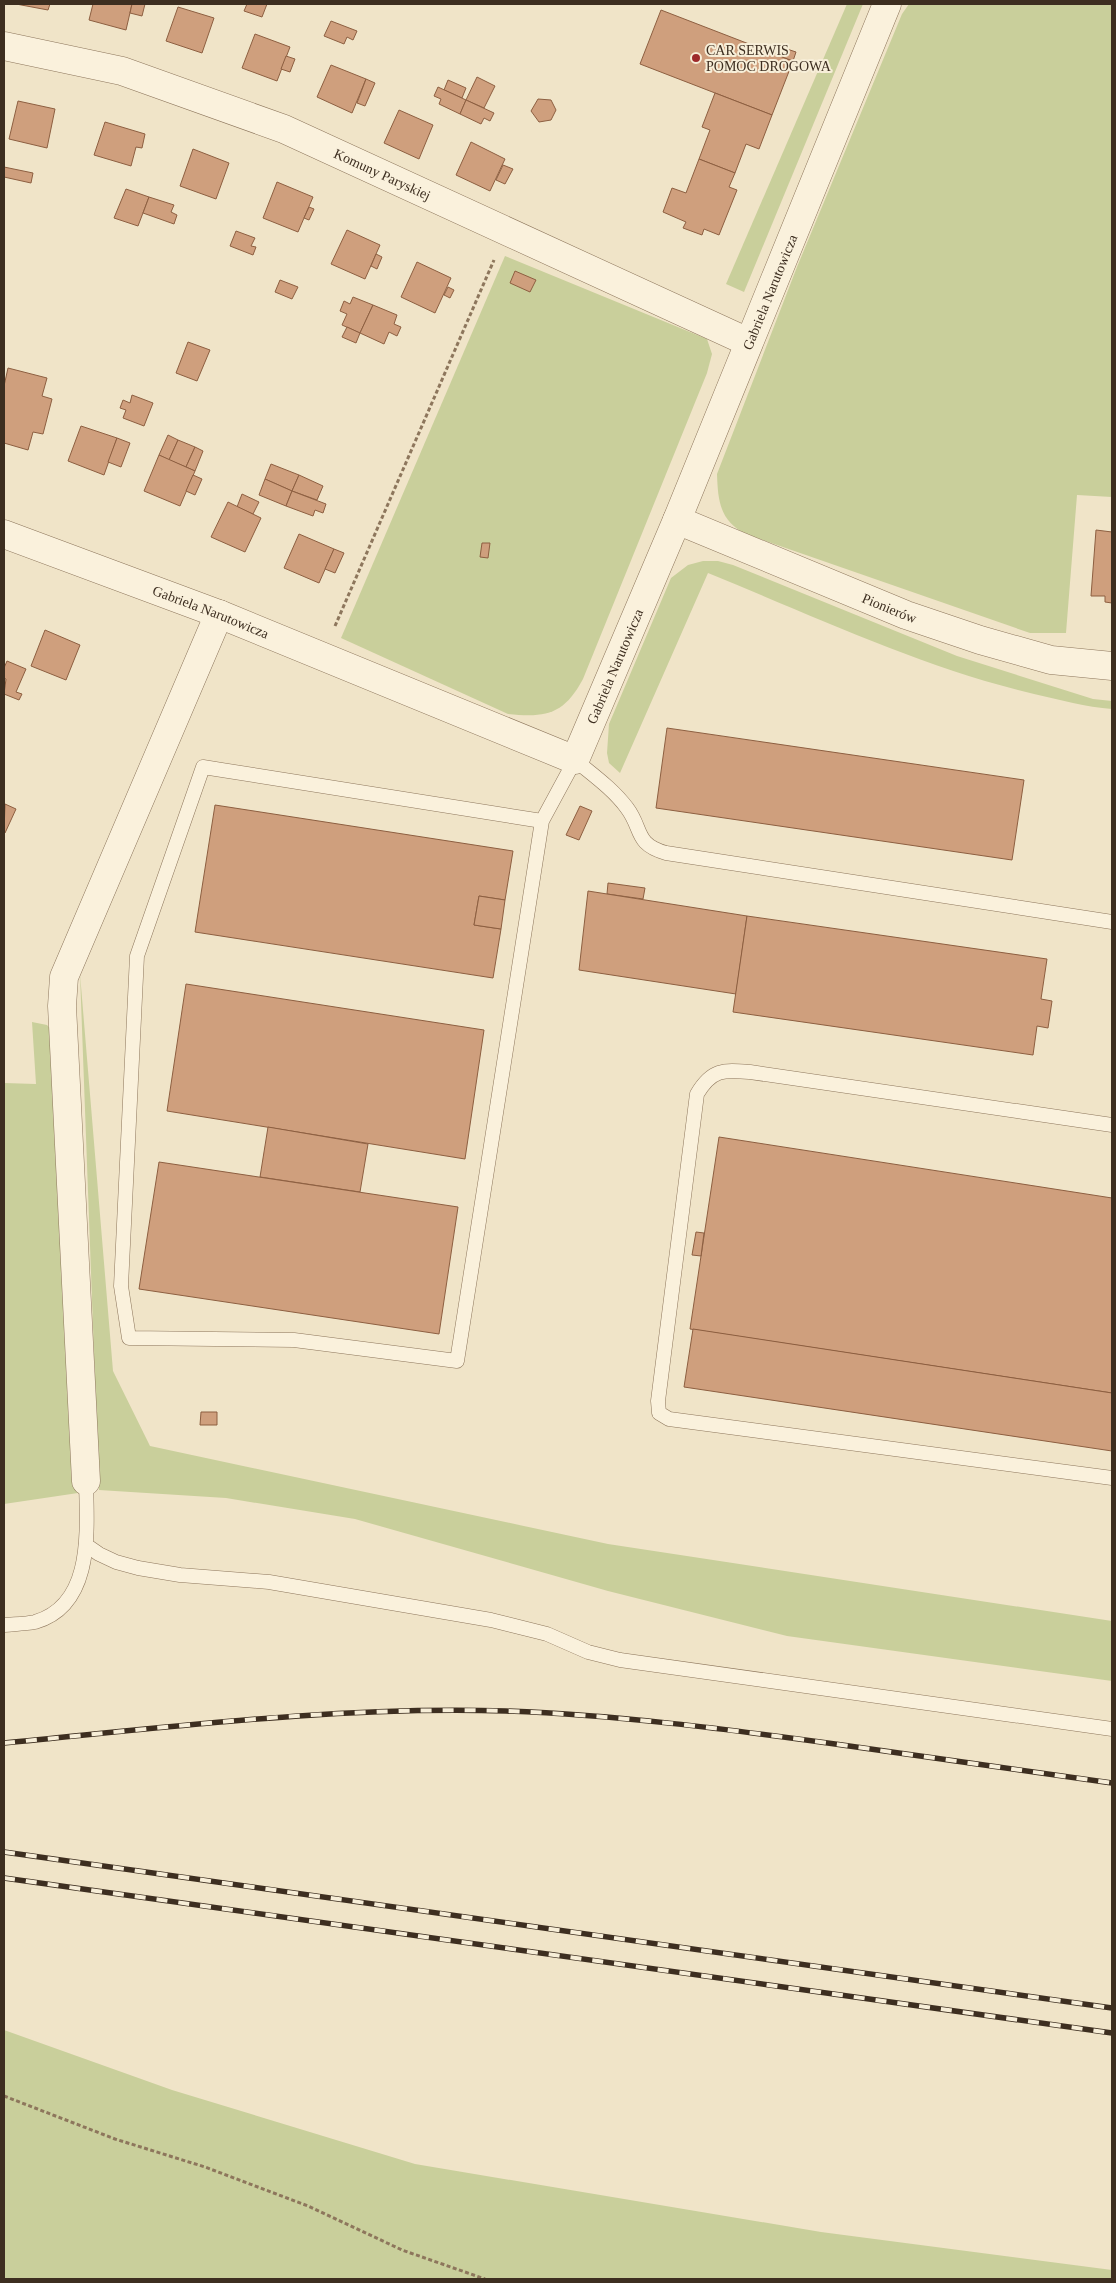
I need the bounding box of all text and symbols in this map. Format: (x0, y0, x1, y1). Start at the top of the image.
place label: CAR SERWIS POMOC DROGOWA (706, 43, 832, 74)
marker: CAR SERWIS POMOC DROGOWA (690, 52, 702, 64)
street label: Komuny Paryskiej (332, 146, 433, 203)
street label: Gabriela Narutowicza (740, 232, 801, 352)
street label: Gabriela Narutowicza (151, 583, 272, 642)
street label: Pionierów (860, 591, 919, 626)
street label: Gabriela Narutowicza (584, 606, 647, 726)

